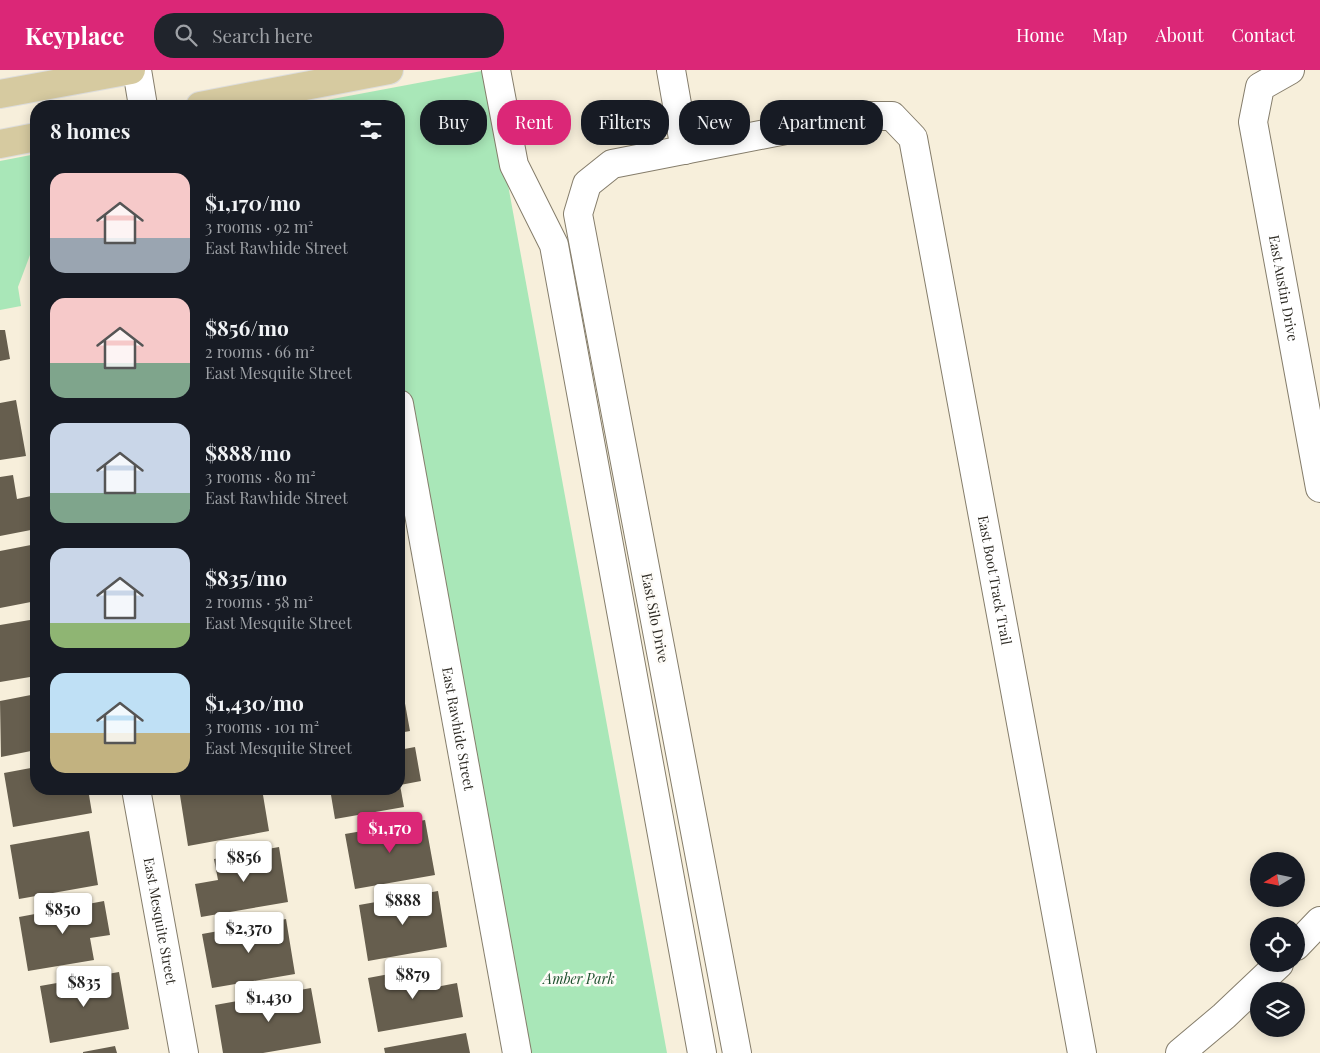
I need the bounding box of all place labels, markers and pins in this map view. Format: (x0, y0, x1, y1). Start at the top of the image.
pin: $1,170 (349, 812, 431, 854)
pin: $856 (214, 840, 274, 883)
pin: $888 (373, 884, 433, 926)
pin: $850 (33, 892, 93, 935)
pin: $2,370 (208, 912, 290, 954)
pin: $879 (383, 958, 443, 1000)
pin: $835 (54, 966, 114, 1008)
pin: $1,430 (228, 980, 310, 1023)

